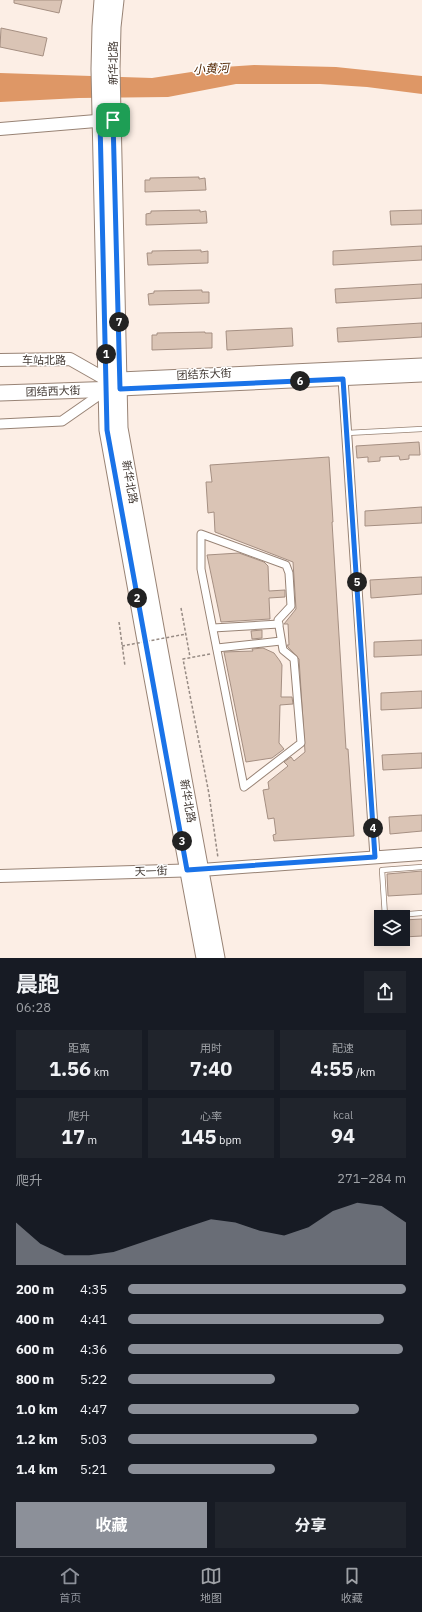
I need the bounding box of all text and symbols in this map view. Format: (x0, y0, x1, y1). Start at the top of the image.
street label: 新华北路 (106, 41, 120, 85)
water label: 小黄河 (193, 60, 231, 77)
pin (96, 103, 130, 137)
icon: arrive (102, 109, 124, 131)
pin: 7 (109, 312, 129, 332)
text: 7 (116, 315, 122, 329)
pin: 1 (96, 344, 116, 364)
text: 1 (103, 347, 109, 361)
street label: 车站北路 (22, 353, 66, 367)
street label: 团结东大街 (176, 366, 232, 382)
pin: 6 (290, 371, 310, 391)
text: 6 (297, 374, 303, 388)
street label: 团结西大街 (25, 383, 81, 399)
street label: 新华北路 (119, 459, 141, 505)
pin: 5 (347, 572, 367, 592)
text: 5 (354, 575, 360, 589)
pin: 2 (127, 588, 147, 608)
text: 2 (134, 591, 140, 605)
street label: 新华北路 (177, 778, 199, 824)
pin: 4 (363, 818, 383, 838)
text: 4 (370, 821, 376, 835)
pin: 3 (172, 831, 192, 851)
text: 3 (179, 834, 185, 848)
street label: 天一街 (134, 863, 168, 879)
map controls (374, 910, 410, 946)
button: layers (374, 910, 410, 946)
text: 晨跑 (16, 969, 60, 998)
button: share (364, 971, 406, 1013)
text: 06:28 (16, 999, 51, 1016)
text: 距离 (68, 1041, 90, 1055)
text: 用时 (200, 1041, 222, 1055)
text: 配速 (332, 1041, 354, 1055)
text: 1.56 (49, 1055, 91, 1082)
text: 7:40 (190, 1055, 232, 1082)
text: 4:55 (311, 1055, 353, 1082)
text: km (91, 1065, 109, 1079)
text: /km (353, 1065, 375, 1079)
text: kcal (333, 1108, 353, 1122)
text: 爬升 (68, 1109, 90, 1123)
text: 心率 (200, 1109, 222, 1123)
text: 94 (331, 1122, 355, 1149)
text: 17 (61, 1123, 85, 1150)
text: 145 (181, 1123, 217, 1150)
text: m (85, 1133, 97, 1147)
text: bpm (217, 1133, 241, 1147)
text: 271–284 m (337, 1170, 406, 1187)
text: 爬升 (16, 1172, 42, 1189)
text: 200 m (16, 1281, 54, 1298)
text: 4:35 (80, 1281, 107, 1298)
text: 400 m (16, 1311, 54, 1328)
text: 4:41 (80, 1311, 107, 1328)
text: 600 m (16, 1341, 54, 1358)
text: 4:36 (80, 1341, 107, 1358)
text: 800 m (16, 1371, 54, 1388)
text: 5:22 (80, 1371, 107, 1388)
text: 1.0 km (16, 1401, 58, 1418)
text: 4:47 (80, 1401, 107, 1418)
text: 1.2 km (16, 1431, 58, 1448)
text: 5:03 (80, 1431, 107, 1448)
text: 1.4 km (16, 1461, 58, 1478)
text: 5:21 (80, 1461, 107, 1478)
button: 收藏 (16, 1502, 207, 1548)
button: 分享 (215, 1502, 406, 1548)
tab: 首页 (59, 1565, 81, 1605)
tab: 地图 (200, 1565, 222, 1605)
tab: 收藏 (341, 1565, 363, 1605)

